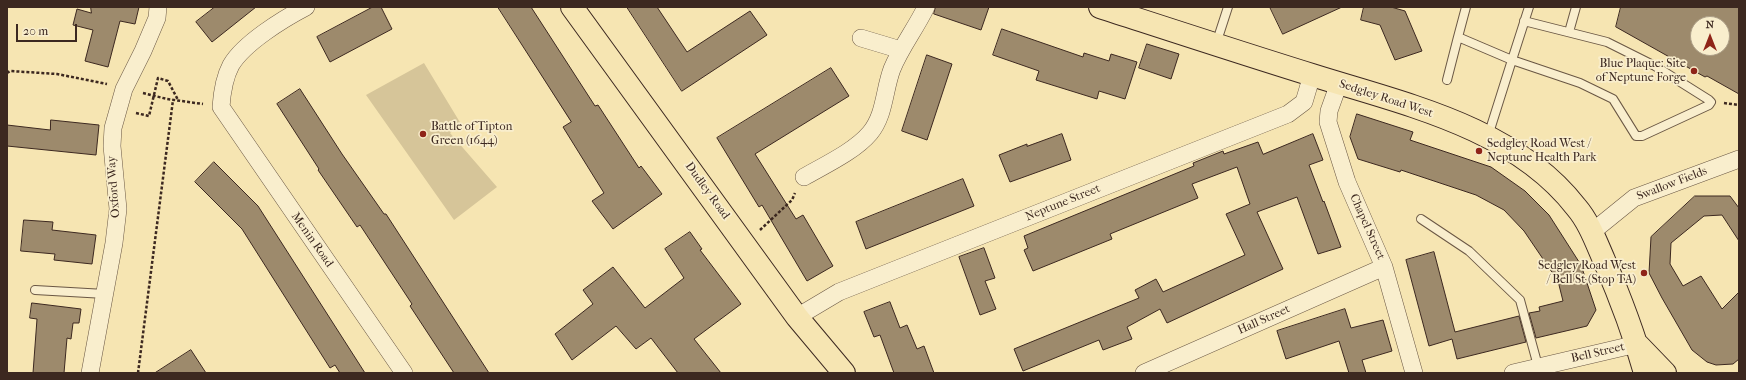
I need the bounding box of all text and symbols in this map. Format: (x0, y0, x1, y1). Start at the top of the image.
scale bar (18, 16, 79, 42)
north arrow (1690, 16, 1730, 56)
text: N (1706, 18, 1714, 31)
text: 20 m (23, 24, 48, 38)
place label: Blue Plaque: Site of Neptune Forge (1596, 57, 1686, 85)
marker: Blue Plaque: Site of Neptune Forge (1689, 66, 1699, 76)
street label: Sedgley Road West (1337, 77, 1435, 121)
place label: Battle of Tipton Green (1644) (431, 120, 512, 148)
marker: Battle of Tipton Green (1644) (418, 129, 428, 139)
place label: Sedgley Road West / Neptune Health Park (1487, 137, 1596, 165)
marker: Sedgley Road West / Neptune Health Park (1474, 146, 1484, 156)
street label: Oxford Way (105, 155, 123, 219)
street label: Dudley Road (681, 160, 733, 222)
street label: Swallow Fields (1635, 164, 1709, 204)
street label: Neptune Street (1023, 181, 1103, 225)
street label: Chapel Street (1346, 192, 1388, 262)
street label: Menin Road (288, 210, 336, 270)
place label: Sedgley Road West / Bell St (Stop TA) (1538, 259, 1636, 287)
marker: Sedgley Road West / Bell St (Stop TA) (1639, 268, 1649, 278)
street label: Hall Street (1236, 302, 1292, 338)
street label: Bell Street (1570, 340, 1626, 366)

